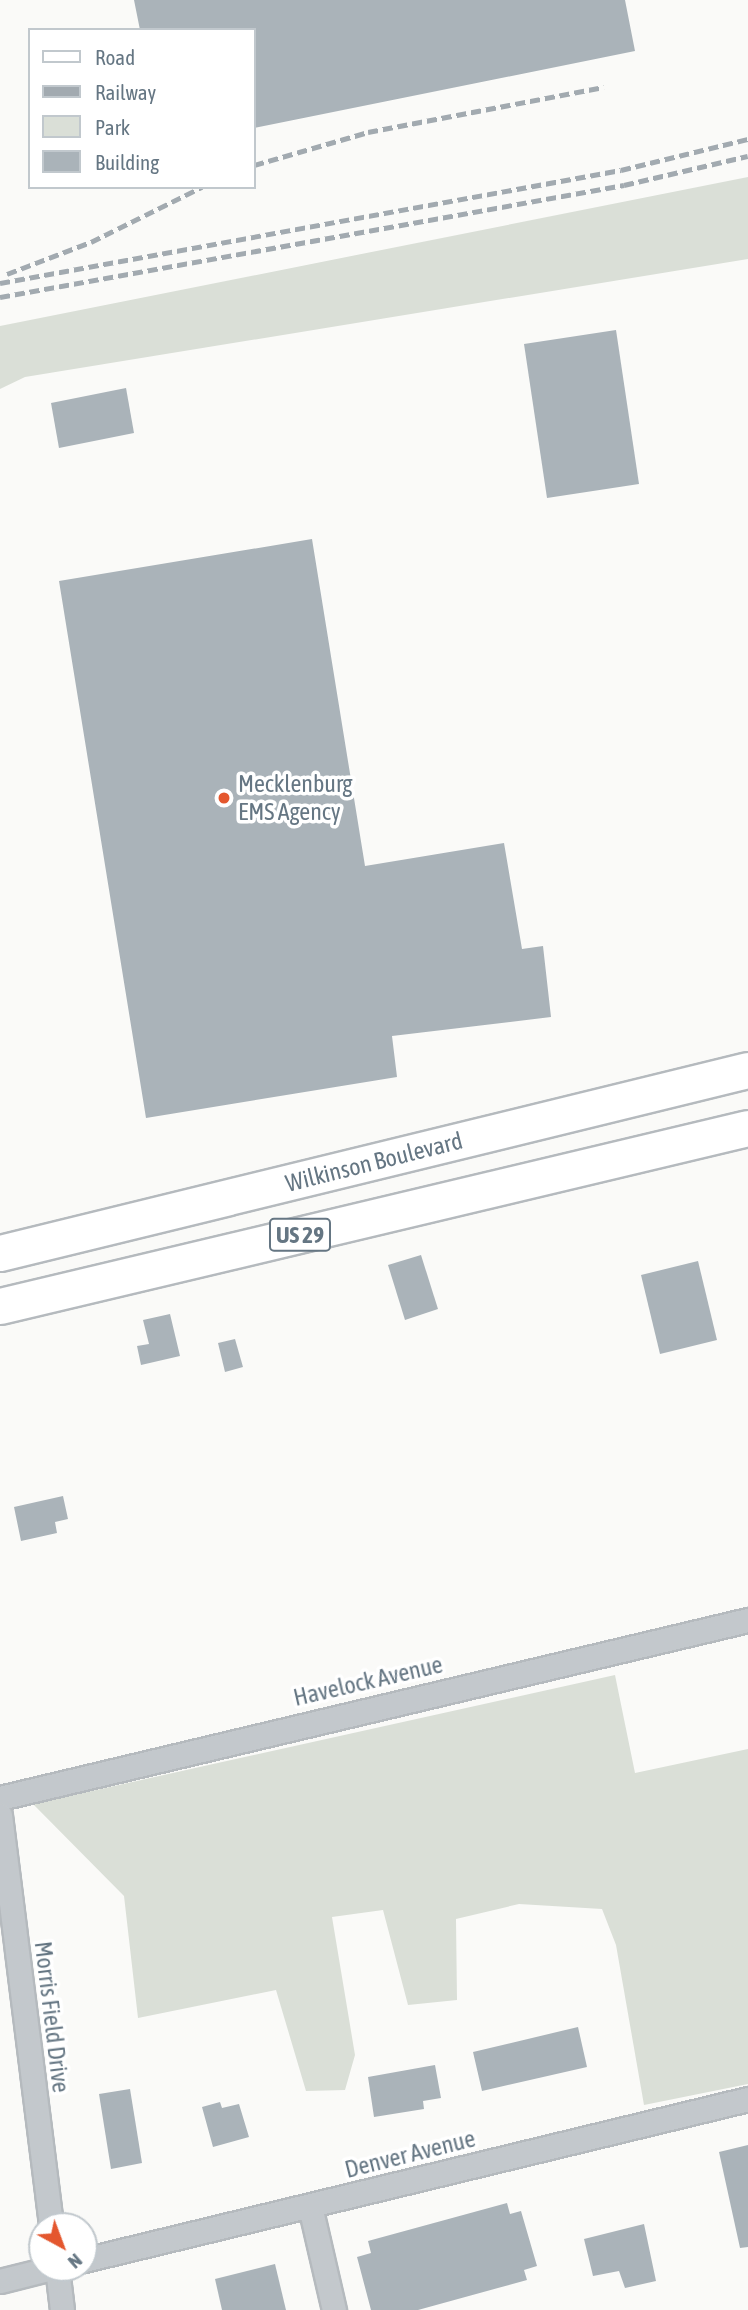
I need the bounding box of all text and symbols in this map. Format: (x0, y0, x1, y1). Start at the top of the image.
legend (28, 28, 256, 189)
text: Road (95, 45, 135, 69)
text: Railway (95, 80, 156, 104)
text: Park (95, 115, 130, 139)
text: Building (95, 150, 159, 174)
place label: Mecklenburg EMS Agency (238, 770, 353, 826)
marker: Mecklenburg EMS Agency (216, 790, 232, 806)
street label: Wilkinson Boulevard (283, 1126, 465, 1198)
road number: US 29 (268, 1216, 332, 1254)
street label: Havelock Avenue (291, 1650, 445, 1712)
street label: Morris Field Drive (28, 1940, 76, 2094)
street label: Denver Avenue (342, 2124, 478, 2184)
north arrow (28, 2212, 98, 2282)
text: N (64, 2249, 87, 2273)

